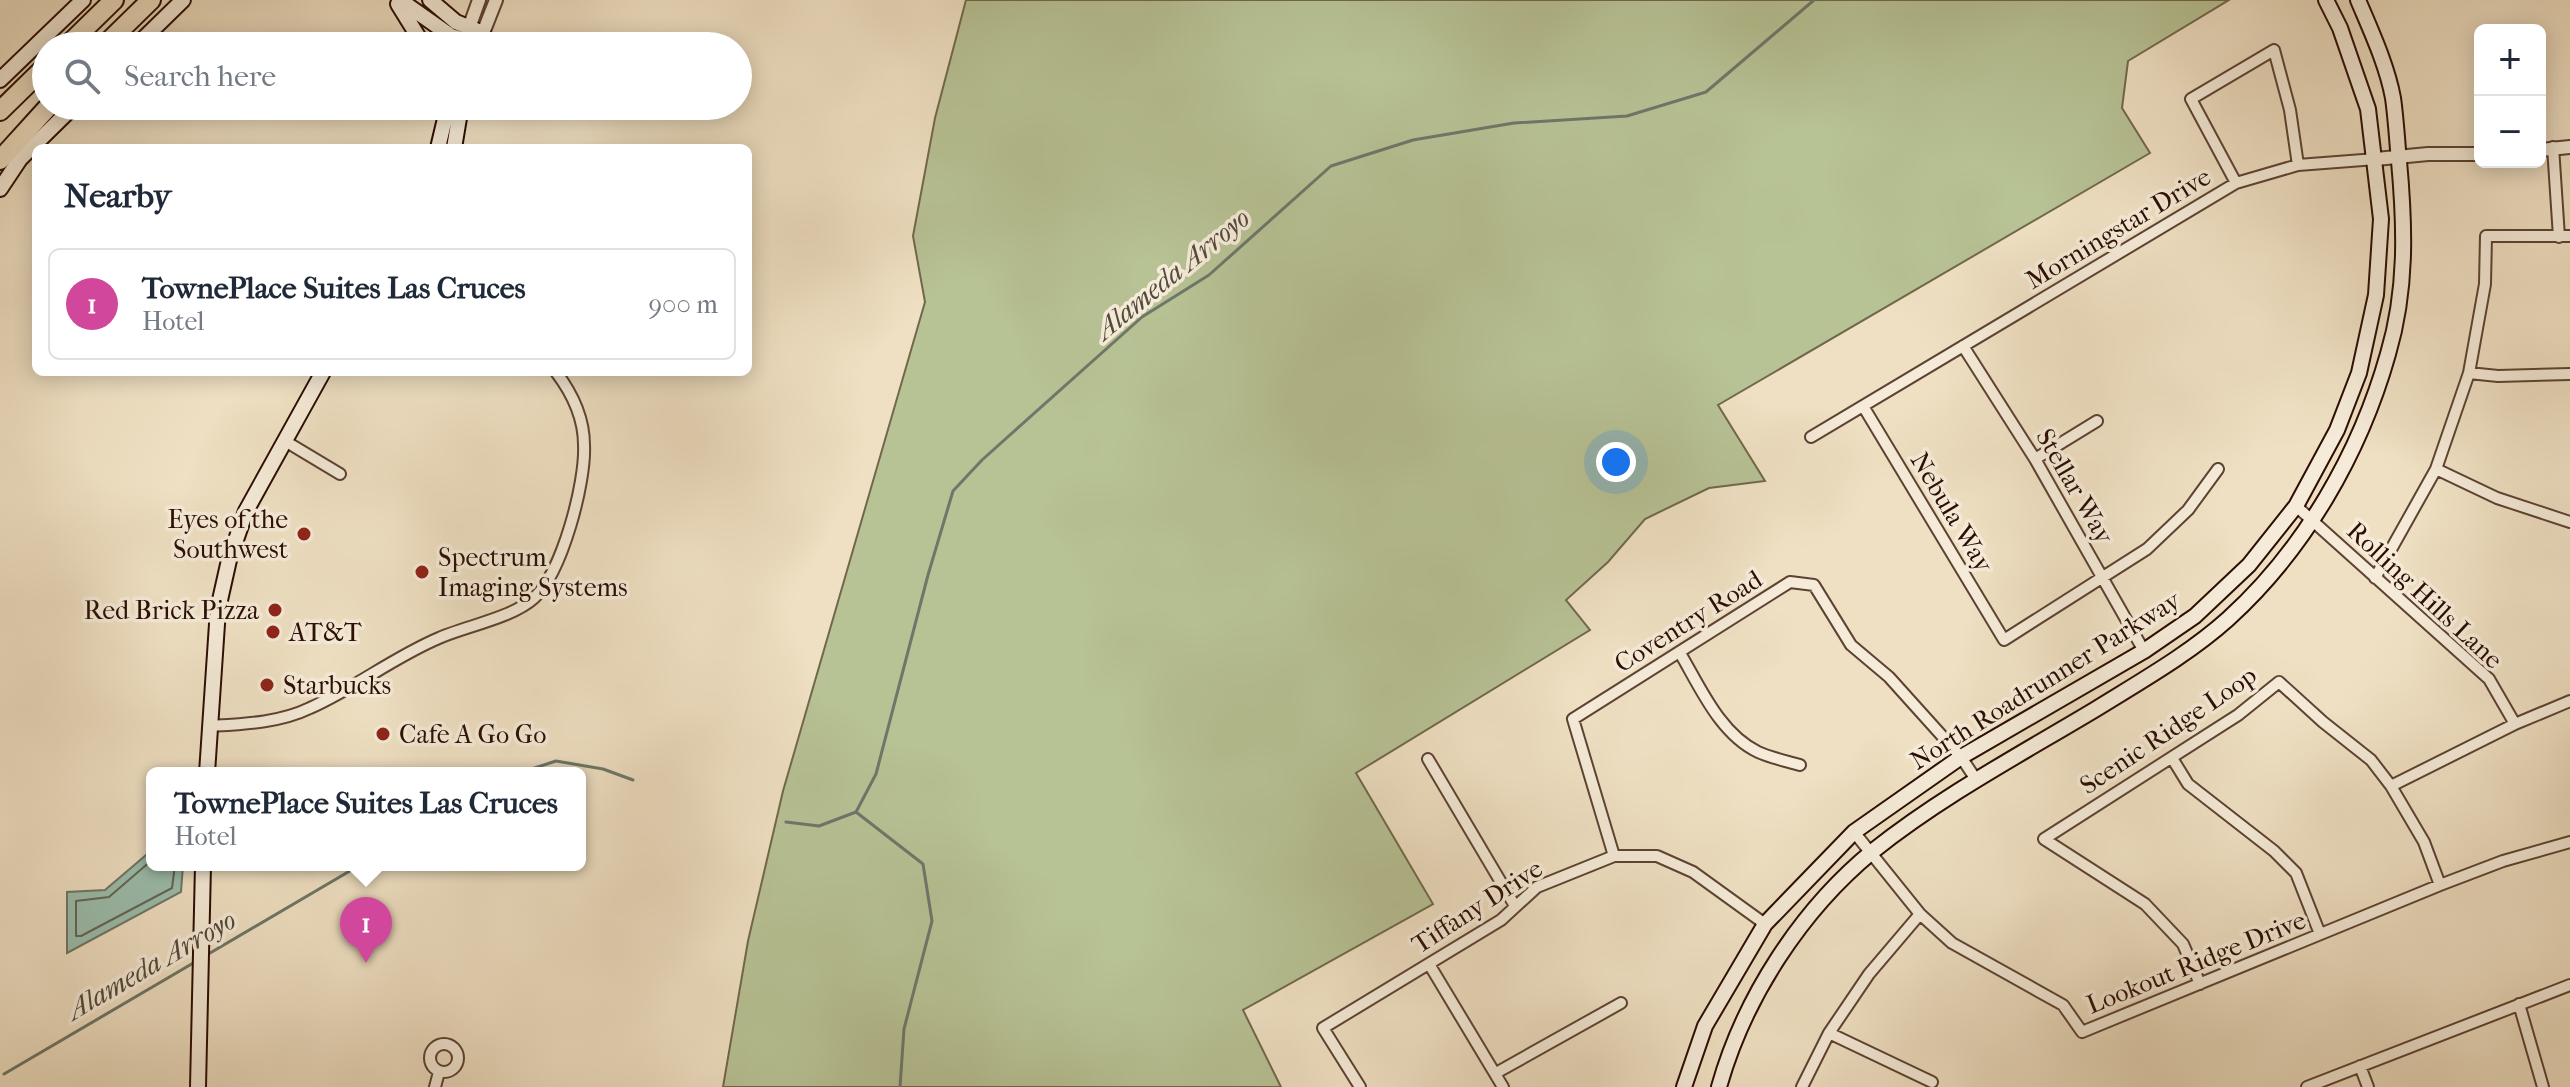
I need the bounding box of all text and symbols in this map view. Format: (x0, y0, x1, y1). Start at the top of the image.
map controls (2474, 24, 2546, 168)
button: + (2474, 24, 2546, 96)
search box (32, 32, 752, 120)
icon: search (60, 54, 104, 98)
text: Search here (124, 59, 276, 94)
button: − (2474, 96, 2546, 168)
street label: Morningstar Drive (2020, 161, 2216, 296)
text: Nearby (64, 176, 171, 216)
water label: Alameda Arroyo (1086, 201, 1256, 348)
text: TownePlace Suites Las Cruces (142, 271, 526, 306)
text: 1 (87, 289, 97, 320)
text: 900 m (648, 289, 718, 320)
text: Hotel (142, 306, 205, 337)
street label: Stellar Way (2029, 423, 2120, 550)
your location (1596, 442, 1636, 482)
street label: Nebula Way (1904, 447, 2000, 579)
place label: Eyes of the Southwest (168, 504, 289, 565)
street label: Rolling Hills Lane (2340, 515, 2509, 676)
marker: Eyes of the Southwest (295, 525, 313, 543)
place label: Spectrum Imaging Systems (438, 542, 628, 603)
marker: Spectrum Imaging Systems (413, 563, 431, 581)
street label: Coventry Road (1609, 563, 1768, 679)
street label: North Roadrunner Parkway (1905, 584, 2187, 776)
place label: Red Brick Pizza (84, 595, 260, 626)
marker: Red Brick Pizza (266, 601, 284, 619)
place label: AT&T (288, 617, 362, 648)
marker: AT&T (264, 623, 282, 641)
street label: Scenic Ridge Loop (2074, 660, 2263, 801)
place label: Starbucks (283, 670, 391, 701)
marker: Starbucks (258, 676, 276, 694)
place label: Cafe A Go Go (399, 719, 546, 750)
marker: Cafe A Go Go (374, 725, 392, 743)
popup (146, 767, 586, 871)
text: TownePlace Suites Las Cruces (174, 786, 558, 821)
text: Hotel (174, 821, 237, 852)
street label: Tiffany Drive (1406, 853, 1548, 960)
pin: 1 (340, 897, 392, 963)
water label: Alameda Arroyo (59, 903, 241, 1027)
street label: Lookout Ridge Drive (2082, 904, 2310, 1021)

